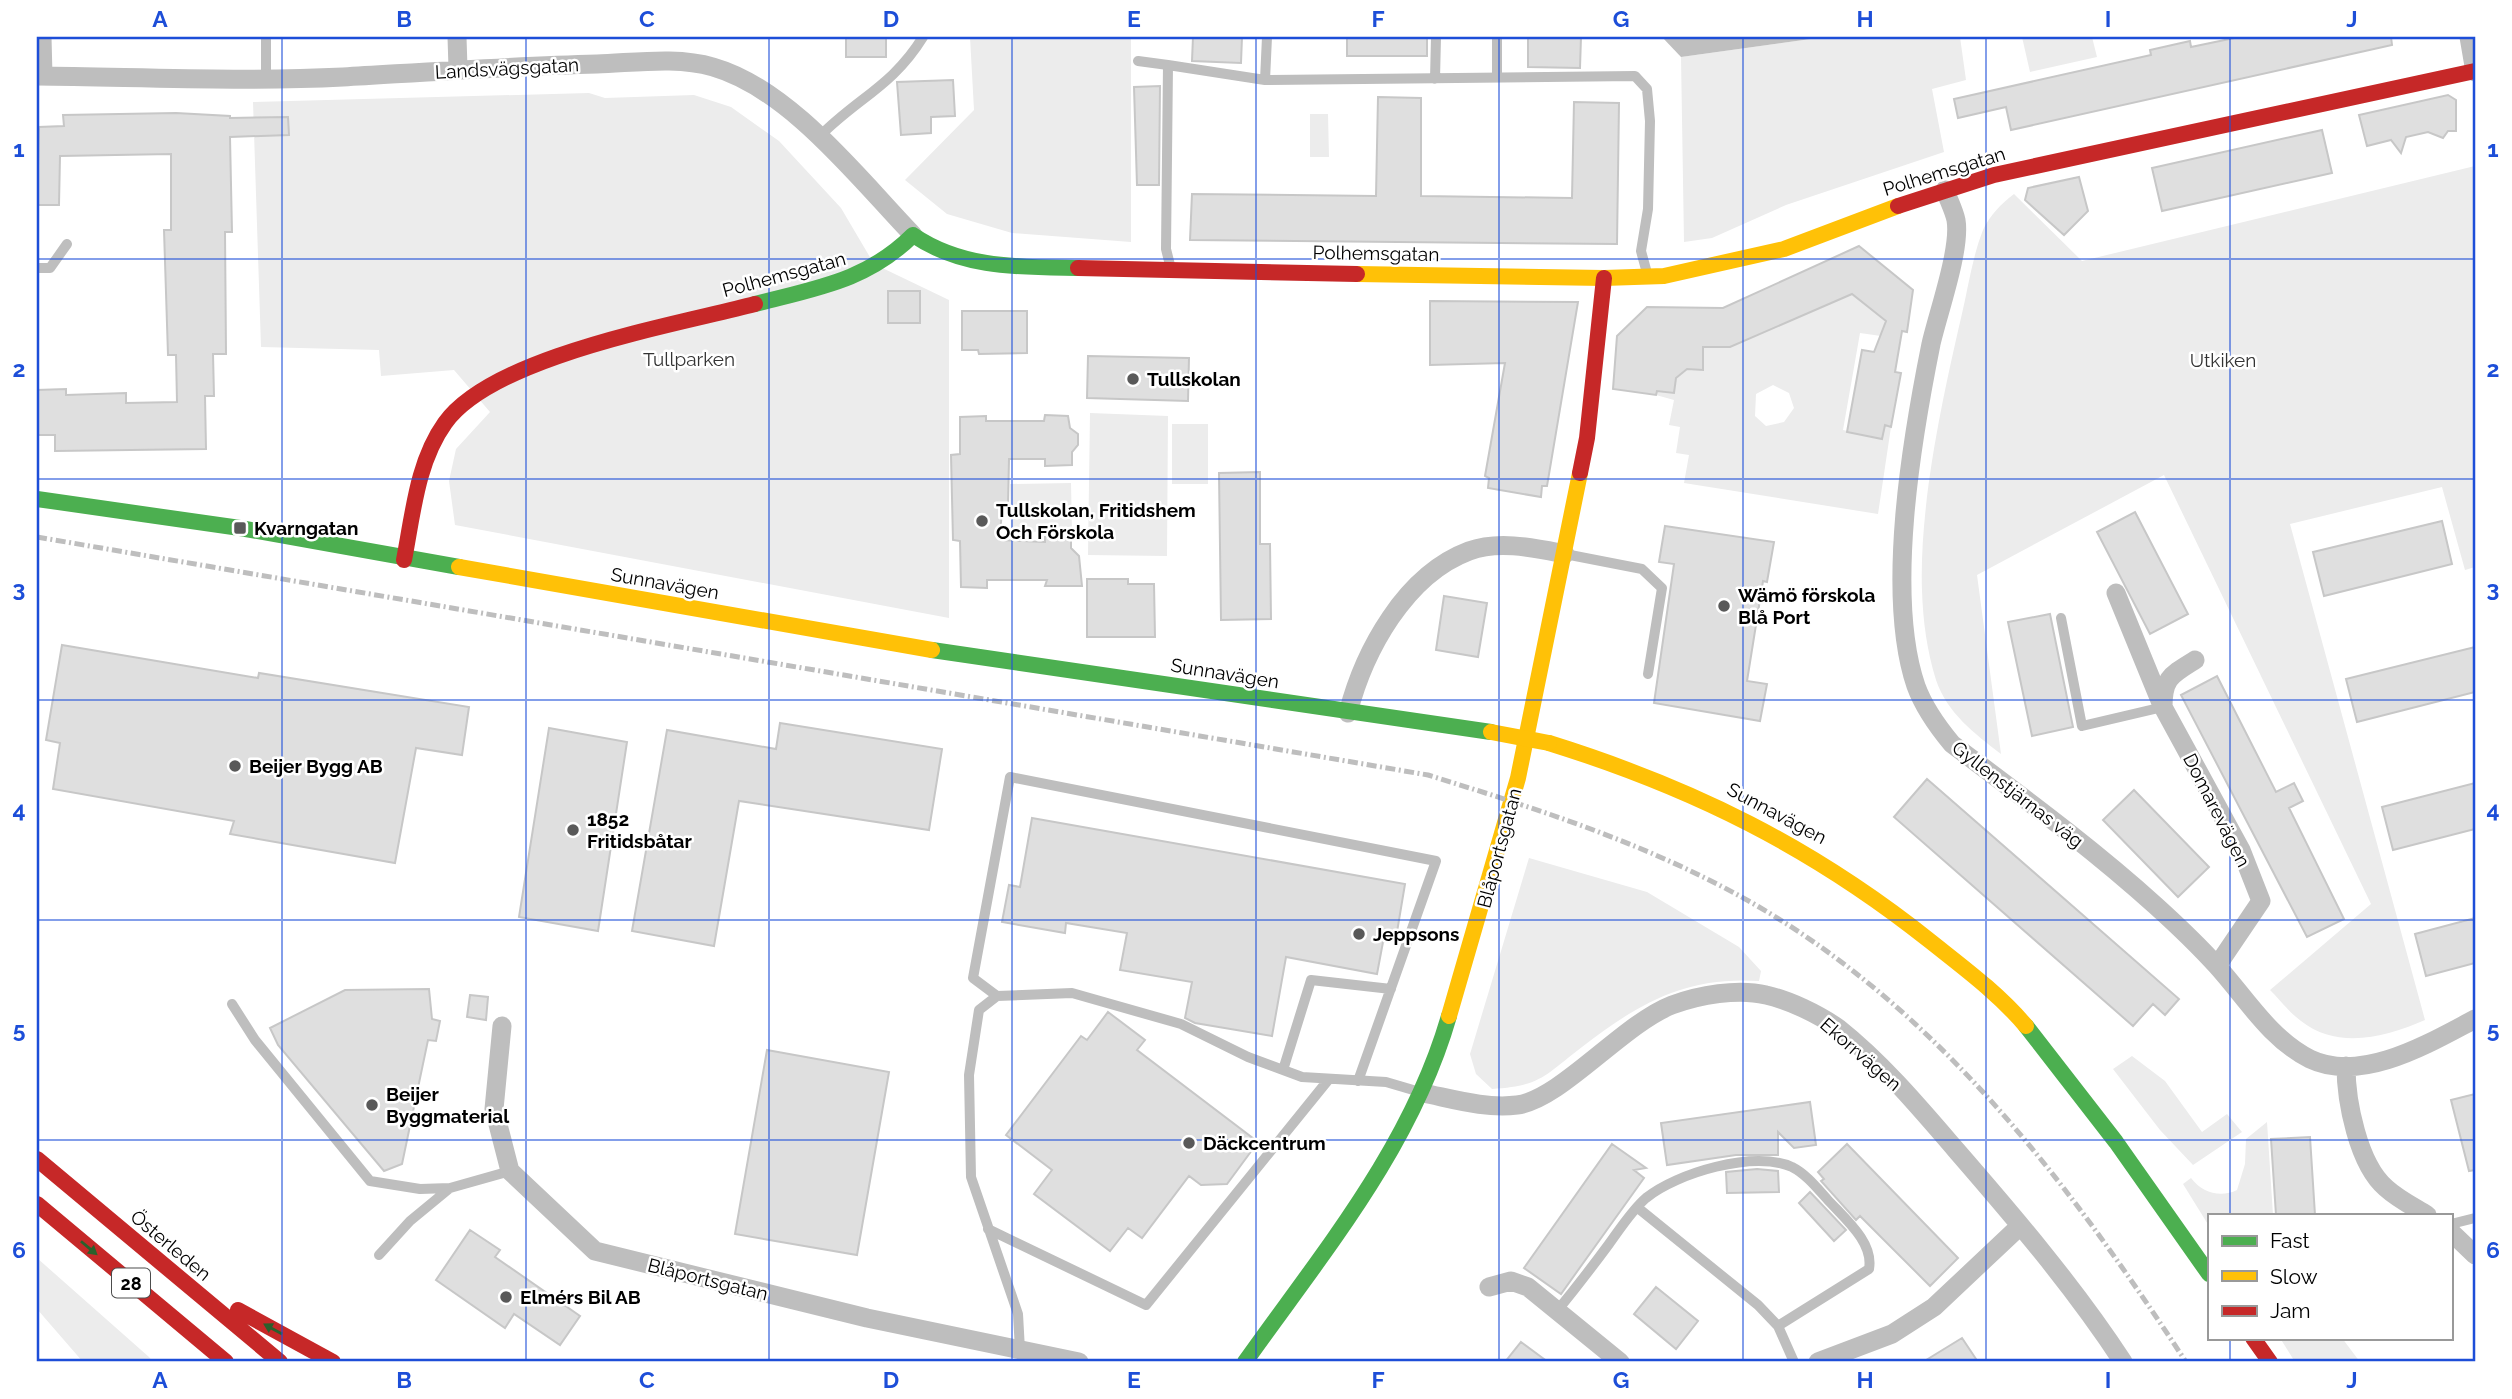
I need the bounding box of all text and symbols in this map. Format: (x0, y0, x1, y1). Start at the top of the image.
text: A (152, 5, 168, 32)
text: B (396, 5, 412, 32)
text: C (639, 5, 655, 32)
text: D (883, 5, 899, 32)
text: E (1127, 5, 1141, 32)
text: F (1371, 5, 1385, 32)
text: G (1613, 5, 1629, 32)
text: H (1856, 5, 1874, 32)
text: I (2105, 5, 2111, 32)
text: J (2346, 5, 2358, 32)
street label: Landsvägsgatan (434, 53, 580, 83)
text: 1 (13, 135, 25, 162)
text: 1 (2487, 135, 2499, 162)
street label: Polhemsgatan (1880, 142, 2008, 200)
street label: Polhemsgatan (1312, 241, 1440, 265)
street label: Polhemsgatan (720, 247, 848, 301)
park label: Tullparken (643, 348, 735, 370)
park label: Utkiken (2190, 349, 2256, 371)
text: 2 (13, 355, 25, 382)
text: 2 (2487, 355, 2499, 382)
place label: Tullskolan (1147, 368, 1241, 390)
marker: Tullskolan (1125, 371, 1141, 387)
place label: Tullskolan, Fritidshem Och Förskola (996, 499, 1196, 543)
marker: Tullskolan, Fritidshem Och Förskola (974, 513, 990, 529)
place label: Kvarngatan (254, 517, 358, 539)
marker: Kvarngatan (232, 520, 248, 536)
street label: Sunnavägen (609, 563, 721, 603)
text: 3 (13, 575, 25, 602)
text: 3 (2487, 575, 2499, 602)
place label: Wämö förskola Blå Port (1738, 584, 1876, 628)
marker: Wämö förskola Blå Port (1716, 598, 1732, 614)
street label: Sunnavägen (1169, 654, 1281, 692)
street label: Gyllenstjärnas väg (1948, 736, 2088, 852)
street label: Domarevägen (2179, 750, 2255, 870)
place label: Beijer Bygg AB (249, 755, 383, 777)
marker: Beijer Bygg AB (227, 758, 243, 774)
street label: Sunnavägen (1724, 778, 1830, 848)
street label: Blåportsgatan (1472, 786, 1526, 910)
text: 4 (12, 796, 26, 823)
text: 4 (2486, 796, 2500, 823)
place label: 1852 Fritidsbåtar (587, 808, 692, 852)
marker: 1852 Fritidsbåtar (565, 822, 581, 838)
place label: Jeppsons (1373, 923, 1459, 945)
marker: Jeppsons (1351, 926, 1367, 942)
street label: Ekorrvägen (1816, 1013, 1906, 1095)
text: 5 (13, 1016, 26, 1043)
text: 5 (2487, 1016, 2500, 1043)
place label: Beijer Byggmaterial (386, 1083, 510, 1127)
marker: Beijer Byggmaterial (364, 1097, 380, 1113)
place label: Däckcentrum (1203, 1132, 1326, 1154)
marker: Däckcentrum (1181, 1135, 1197, 1151)
street label: Österleden (126, 1205, 216, 1285)
legend (2208, 1214, 2452, 1340)
text: Fast (2270, 1228, 2310, 1253)
text: 6 (12, 1236, 26, 1263)
text: 6 (2486, 1236, 2500, 1263)
one-way arrow (81, 1240, 98, 1255)
street label: Blåportsgatan (646, 1253, 770, 1305)
text: Slow (2270, 1264, 2318, 1289)
road number: 28 (112, 1268, 150, 1298)
place label: Elmérs Bil AB (520, 1286, 641, 1308)
marker: Elmérs Bil AB (498, 1289, 514, 1305)
text: Jam (2270, 1298, 2311, 1323)
one-way arrow (263, 1323, 283, 1335)
text: A (152, 1366, 168, 1393)
text: B (396, 1366, 412, 1393)
text: C (639, 1366, 655, 1393)
text: D (883, 1366, 899, 1393)
text: E (1127, 1366, 1141, 1393)
text: F (1371, 1366, 1385, 1393)
text: G (1613, 1366, 1629, 1393)
text: H (1856, 1366, 1874, 1393)
text: I (2105, 1366, 2111, 1393)
text: J (2346, 1366, 2358, 1393)

